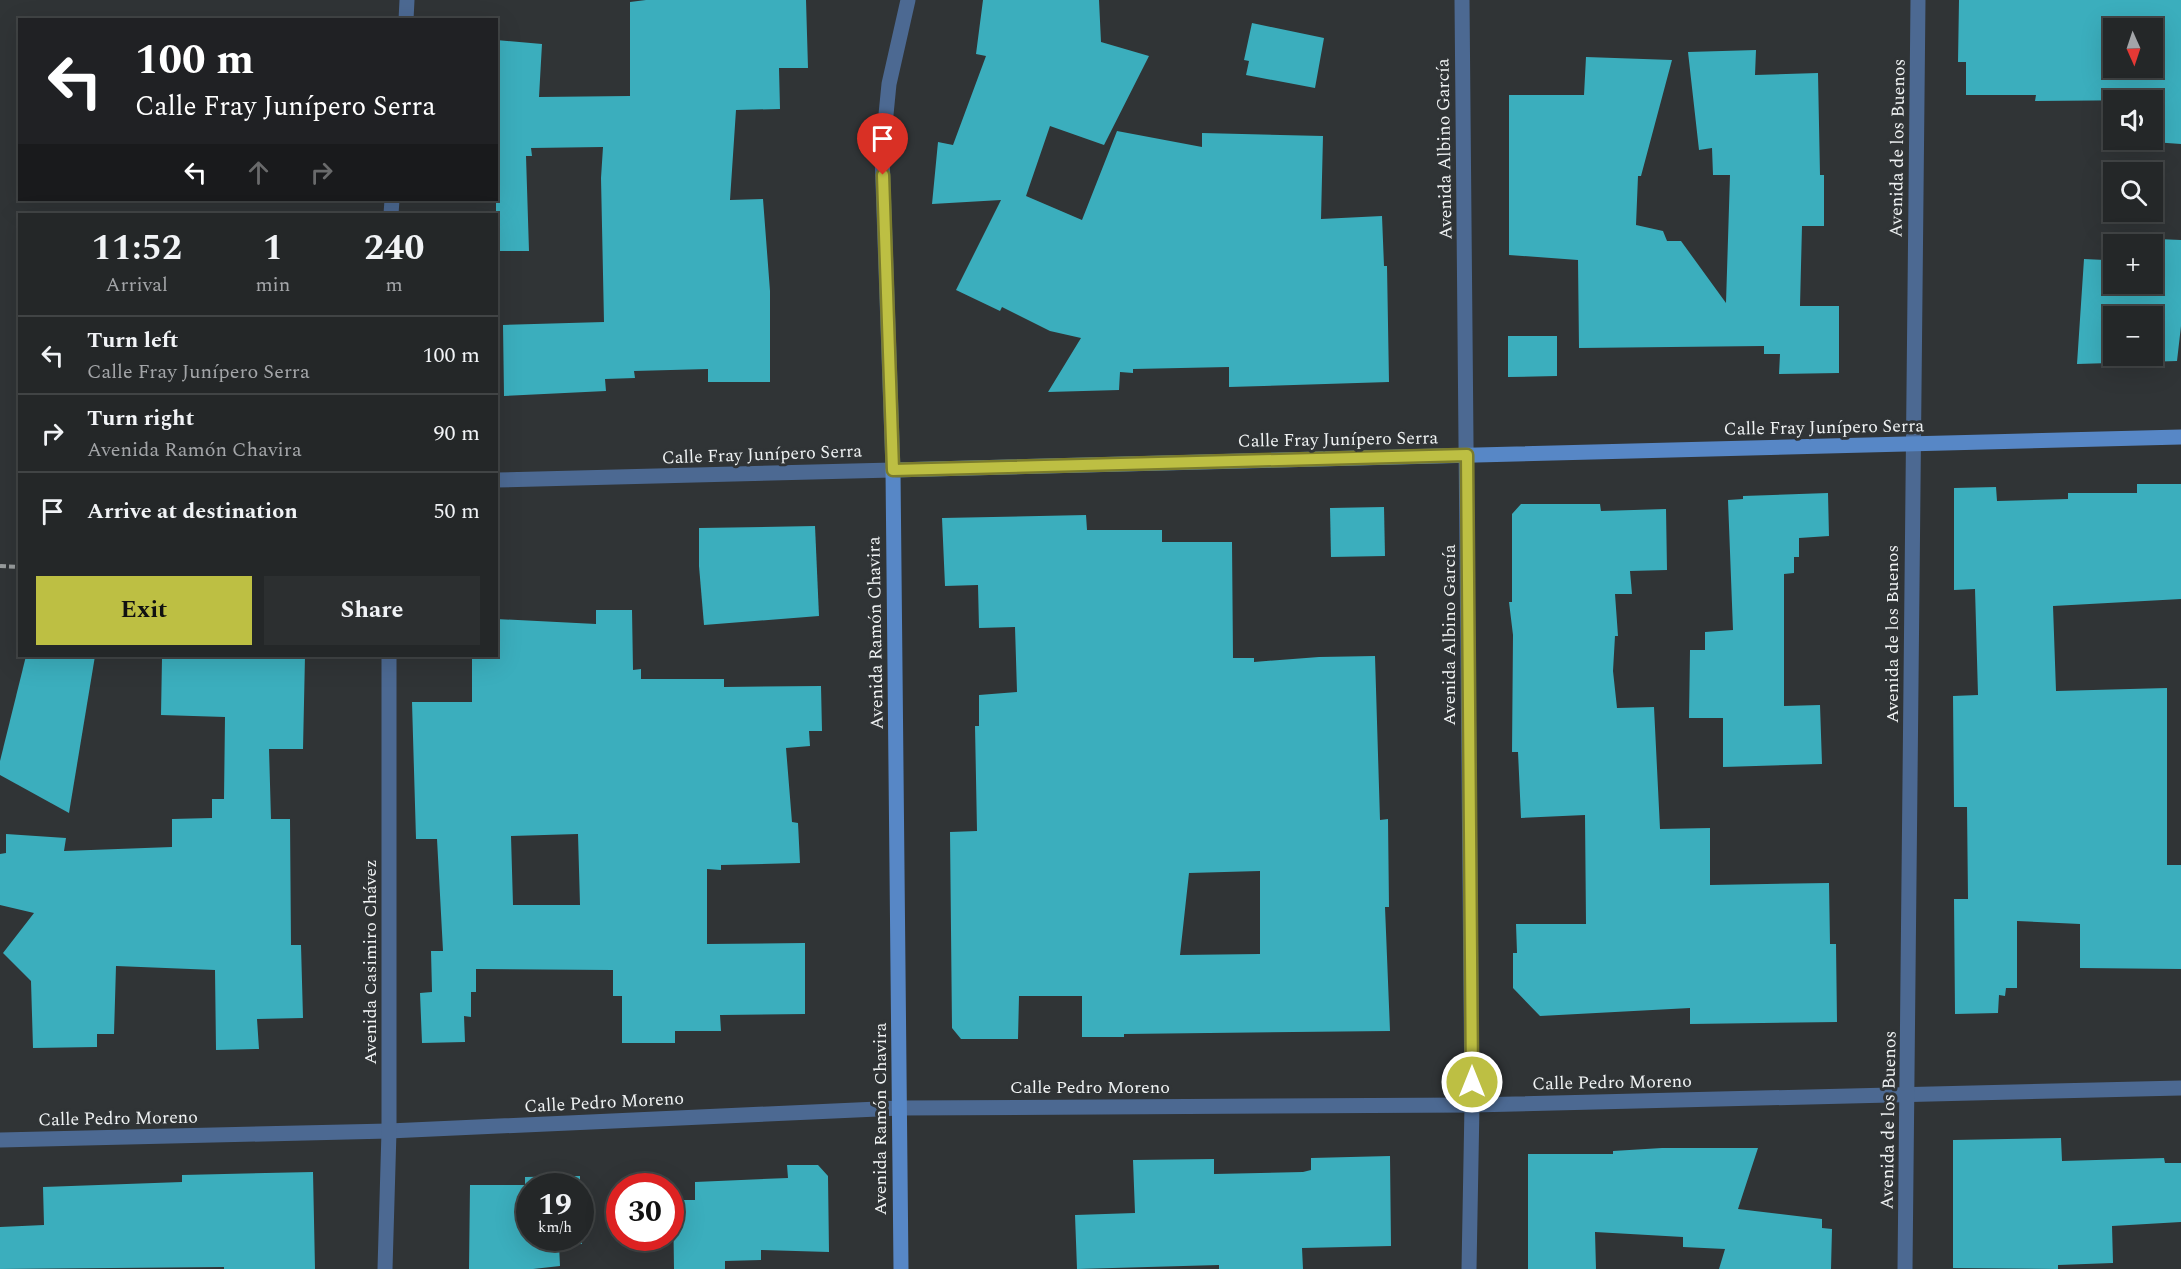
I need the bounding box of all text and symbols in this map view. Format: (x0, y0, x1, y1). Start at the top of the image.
north arrow (2103, 18, 2163, 78)
map controls (2103, 18, 2163, 366)
text: 100 m (135, 29, 254, 92)
icon: left (36, 42, 114, 120)
street label: Avenida Albino García (1429, 58, 1460, 240)
street label: Avenida de los Buenos (1882, 58, 1913, 238)
text: Calle Fray Junípero Serra (135, 86, 436, 128)
button: sound (2103, 90, 2163, 150)
pin (857, 113, 908, 175)
icon: arrive (866, 122, 899, 155)
icon: left (179, 156, 212, 189)
icon: ahead (242, 156, 275, 189)
icon: right (305, 156, 338, 189)
button: search (2103, 162, 2163, 222)
text: 11:52 (91, 221, 182, 276)
text: 1 (263, 221, 283, 276)
text: 240 (364, 221, 424, 276)
button: + (2103, 234, 2163, 294)
text: Arrival (106, 270, 168, 300)
text: min (255, 270, 290, 300)
text: m (386, 270, 403, 300)
button: − (2103, 306, 2163, 366)
text: Turn left (87, 324, 179, 357)
icon: left (36, 339, 69, 372)
text: 100 m (423, 339, 480, 372)
text: Calle Fray Junípero Serra (87, 357, 310, 387)
text: Turn right (87, 402, 194, 435)
street label: Calle Fray Junípero Serra (1724, 412, 1925, 443)
icon: right (36, 417, 69, 450)
text: 90 m (434, 417, 480, 450)
street label: Calle Fray Junípero Serra (1238, 424, 1439, 455)
text: Avenida Ramón Chavira (87, 435, 302, 465)
street label: Calle Fray Junípero Serra (661, 438, 863, 471)
icon: arrive (36, 495, 69, 528)
text: Arrive at destination (87, 495, 298, 528)
text: 50 m (434, 495, 480, 528)
street label: Avenida Ramón Chavira (860, 536, 891, 730)
street label: Avenida Albino García (1436, 544, 1463, 726)
street label: Avenida de los Buenos (1879, 545, 1906, 723)
button: Exit (36, 576, 252, 645)
button: Share (264, 576, 480, 645)
street label: Avenida Casimiro Chávez (357, 859, 384, 1065)
street label: Avenida Ramón Chavira (867, 1022, 894, 1216)
street label: Avenida de los Buenos (1873, 1030, 1904, 1210)
position arrow (1440, 1050, 1504, 1114)
street label: Calle Pedro Moreno (1532, 1068, 1692, 1097)
street label: Calle Pedro Moreno (1010, 1074, 1170, 1101)
street label: Calle Pedro Moreno (523, 1085, 685, 1120)
street label: Calle Pedro Moreno (38, 1104, 198, 1133)
speed limit sign: 30 (606, 1173, 684, 1251)
text: 19 (538, 1182, 572, 1228)
text: km/h (538, 1216, 572, 1239)

